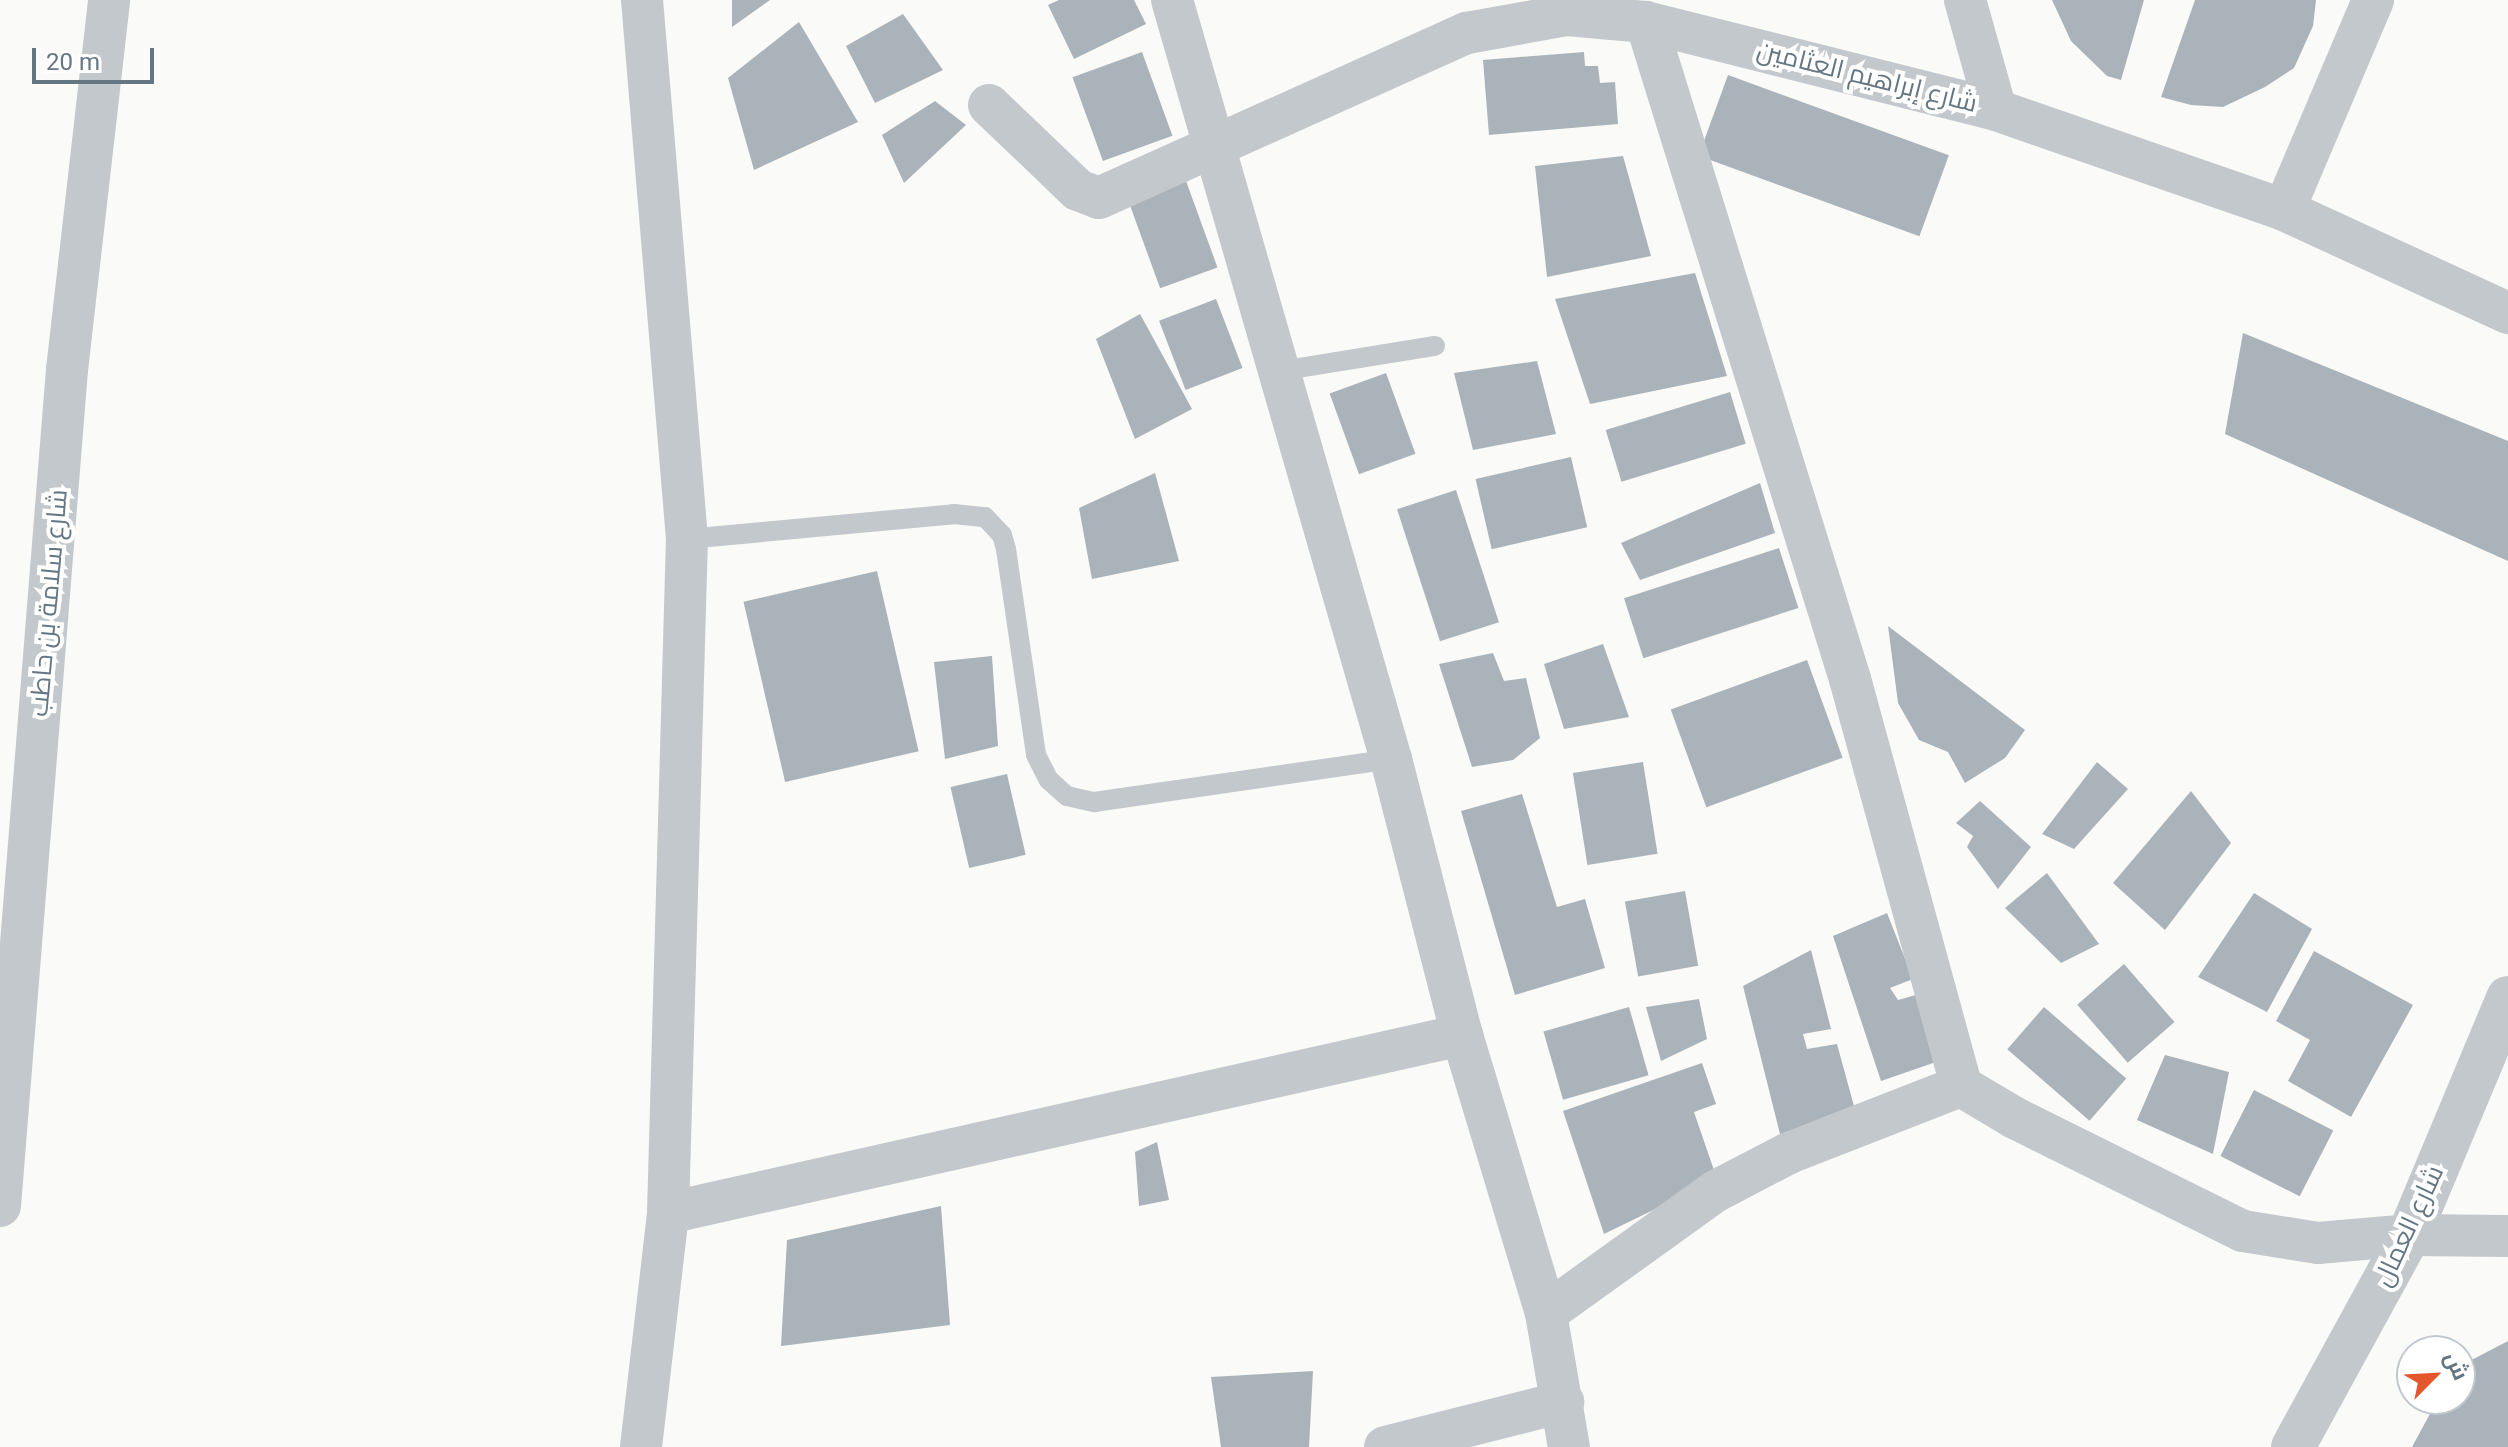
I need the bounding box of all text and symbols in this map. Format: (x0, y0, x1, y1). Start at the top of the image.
scale bar (36, 32, 158, 82)
street label: شارع إبراهيم العثامين (1754, 35, 1980, 119)
text: 20 m (46, 48, 100, 76)
street label: شارع سلامة بن حاطب (24, 488, 74, 718)
street label: شارع العمال (2367, 1160, 2451, 1292)
north arrow (2396, 1335, 2476, 1415)
text: ش (2439, 1348, 2474, 1384)

